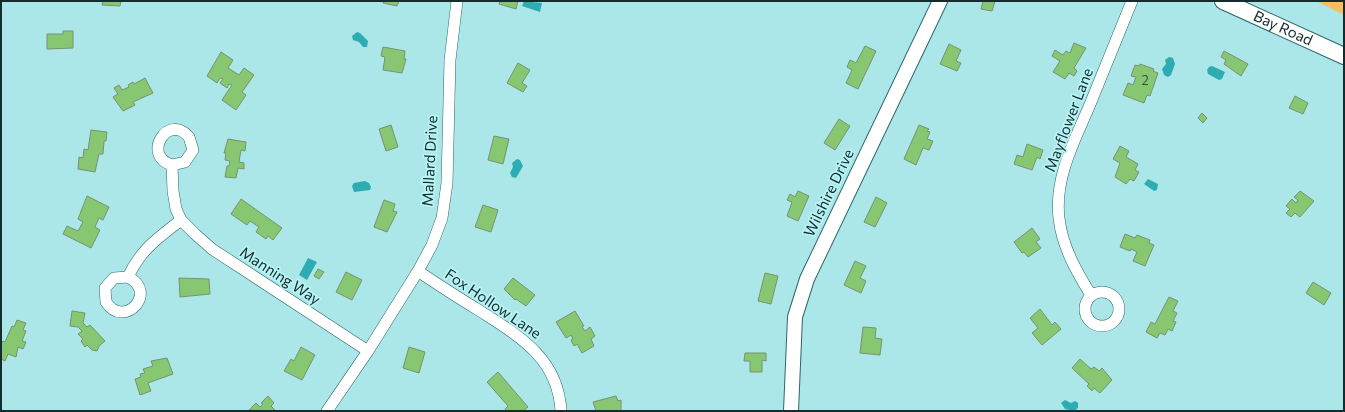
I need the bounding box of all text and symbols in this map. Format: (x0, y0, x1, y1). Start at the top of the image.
street label: Bay Road (1251, 6, 1316, 49)
street label: Mayflower Lane (1040, 65, 1096, 174)
house number: 2 (1141, 72, 1149, 88)
street label: Mallard Drive (418, 115, 440, 207)
street label: Wilshire Drive (799, 146, 857, 239)
street label: Manning Way (237, 242, 324, 308)
street label: Fox Hollow Lane (442, 264, 545, 342)

